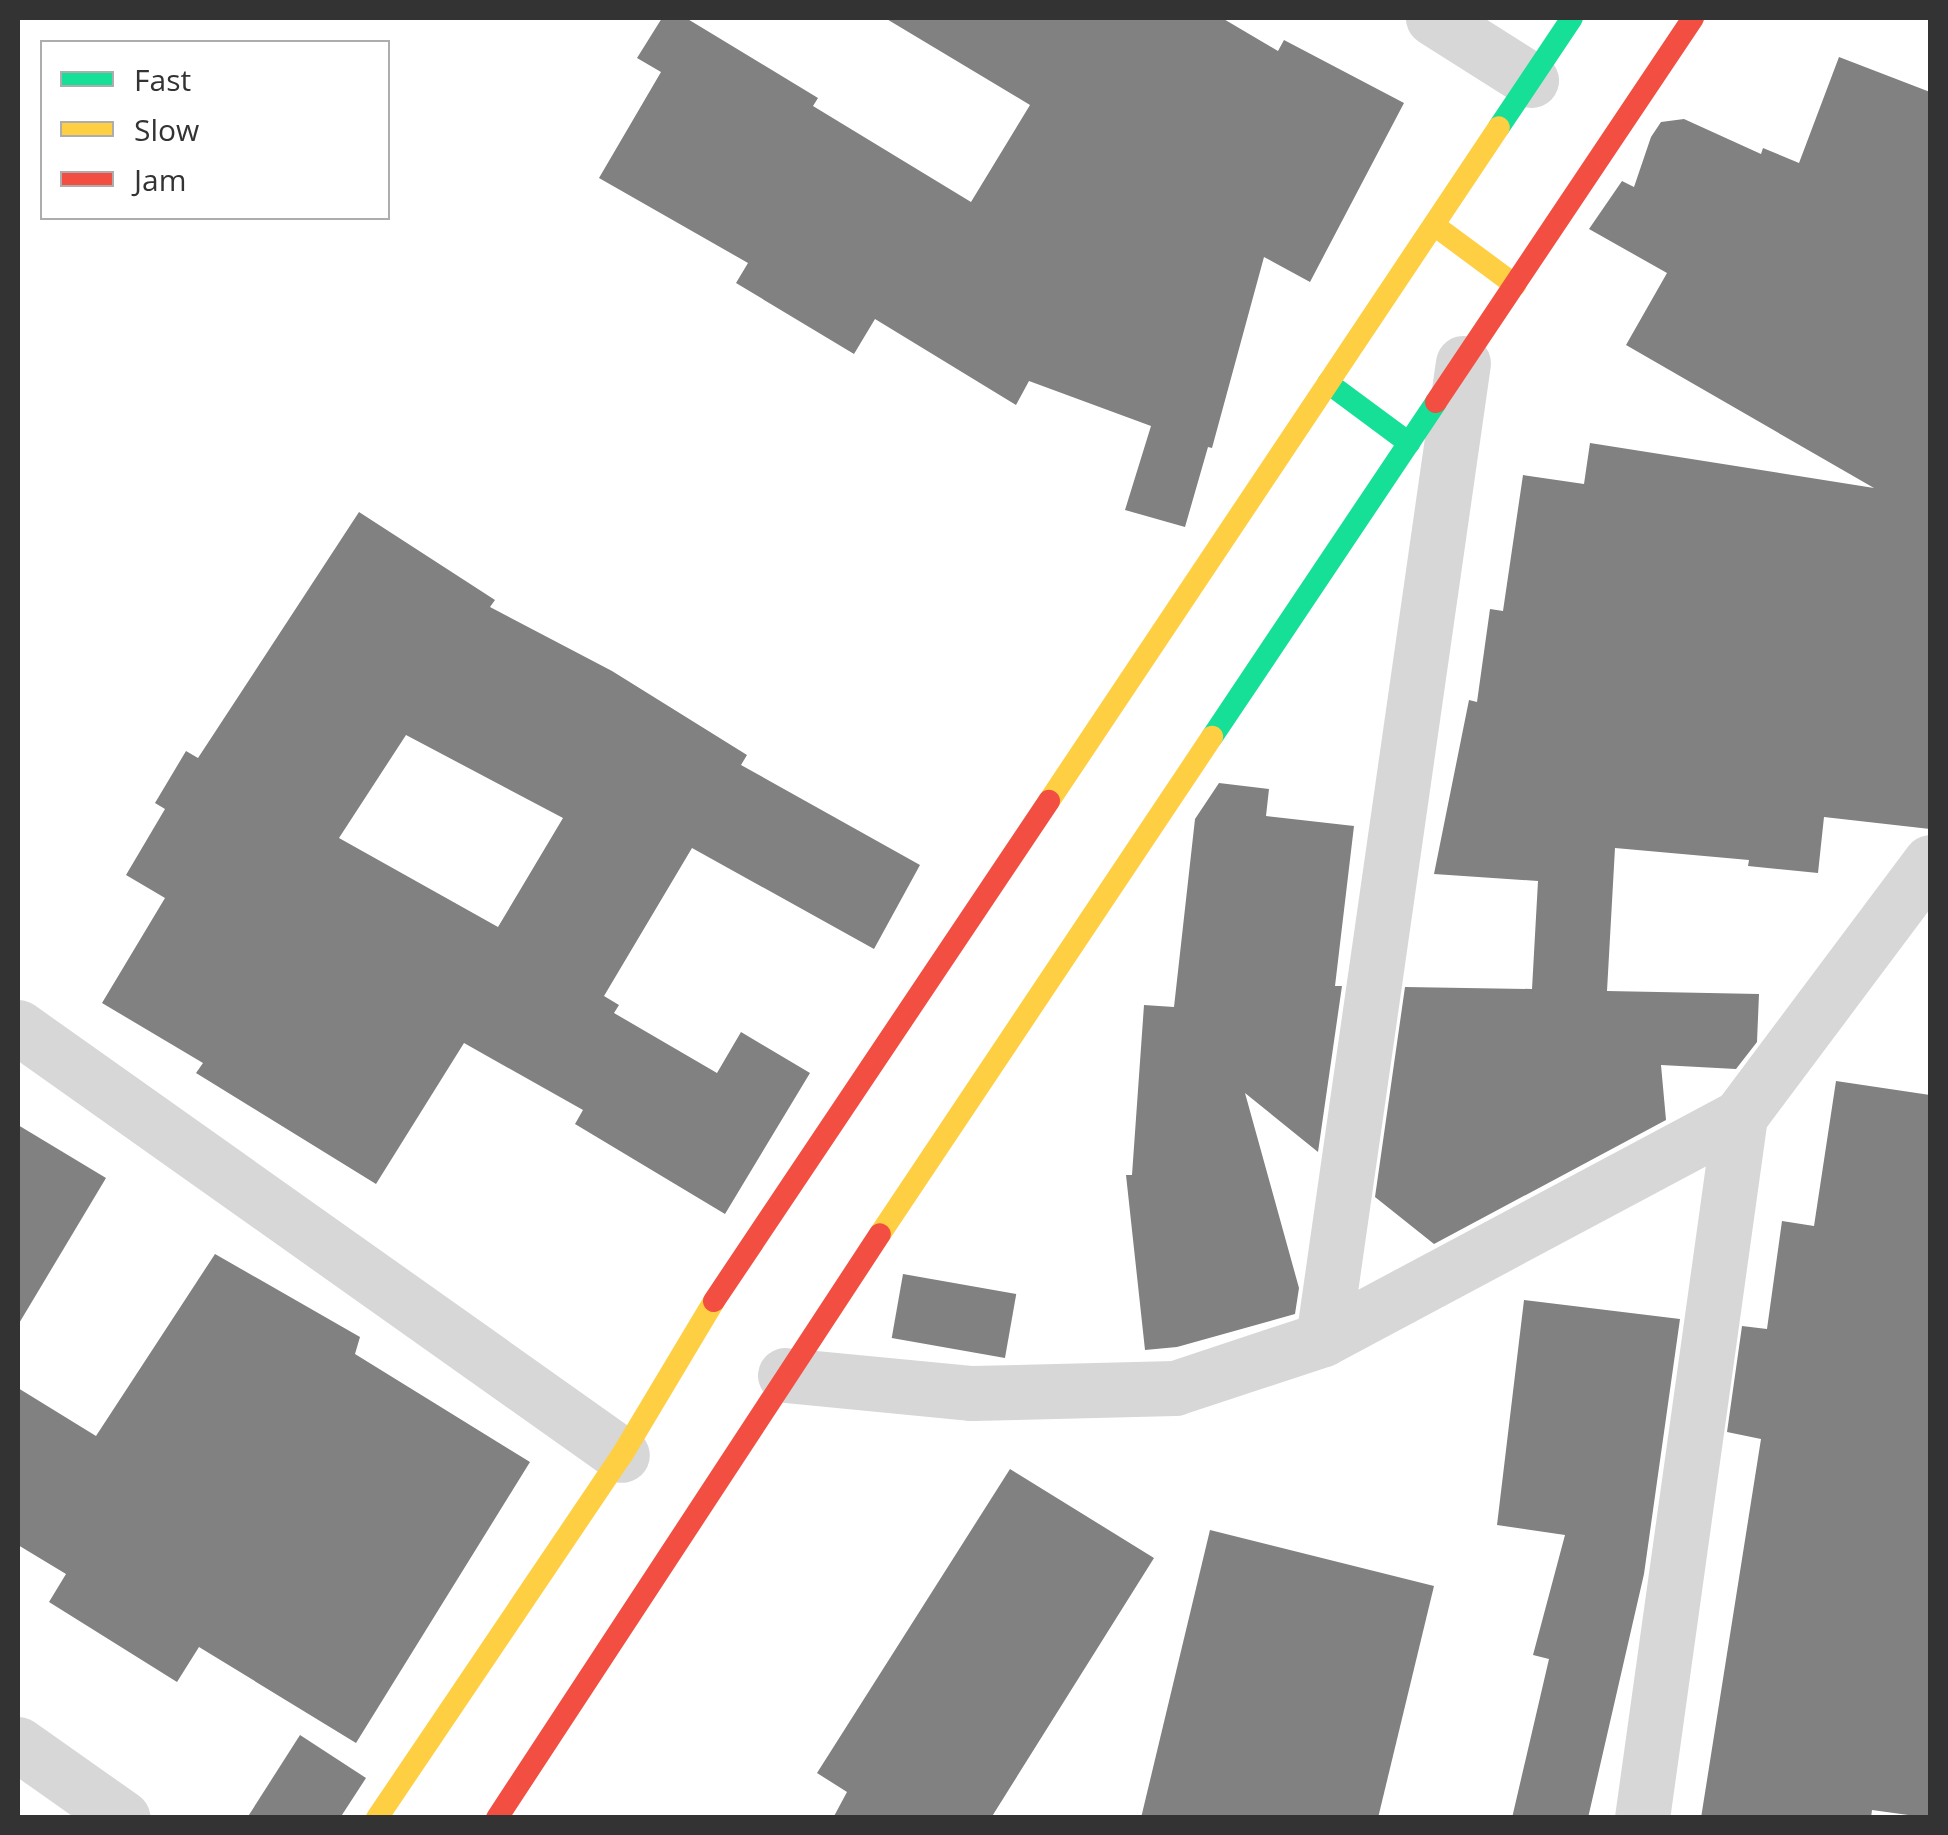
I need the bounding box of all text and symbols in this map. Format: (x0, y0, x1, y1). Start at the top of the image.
legend (40, 40, 390, 220)
text: Fast (134, 59, 191, 100)
text: Slow (134, 109, 199, 150)
text: Jam (134, 159, 187, 200)

